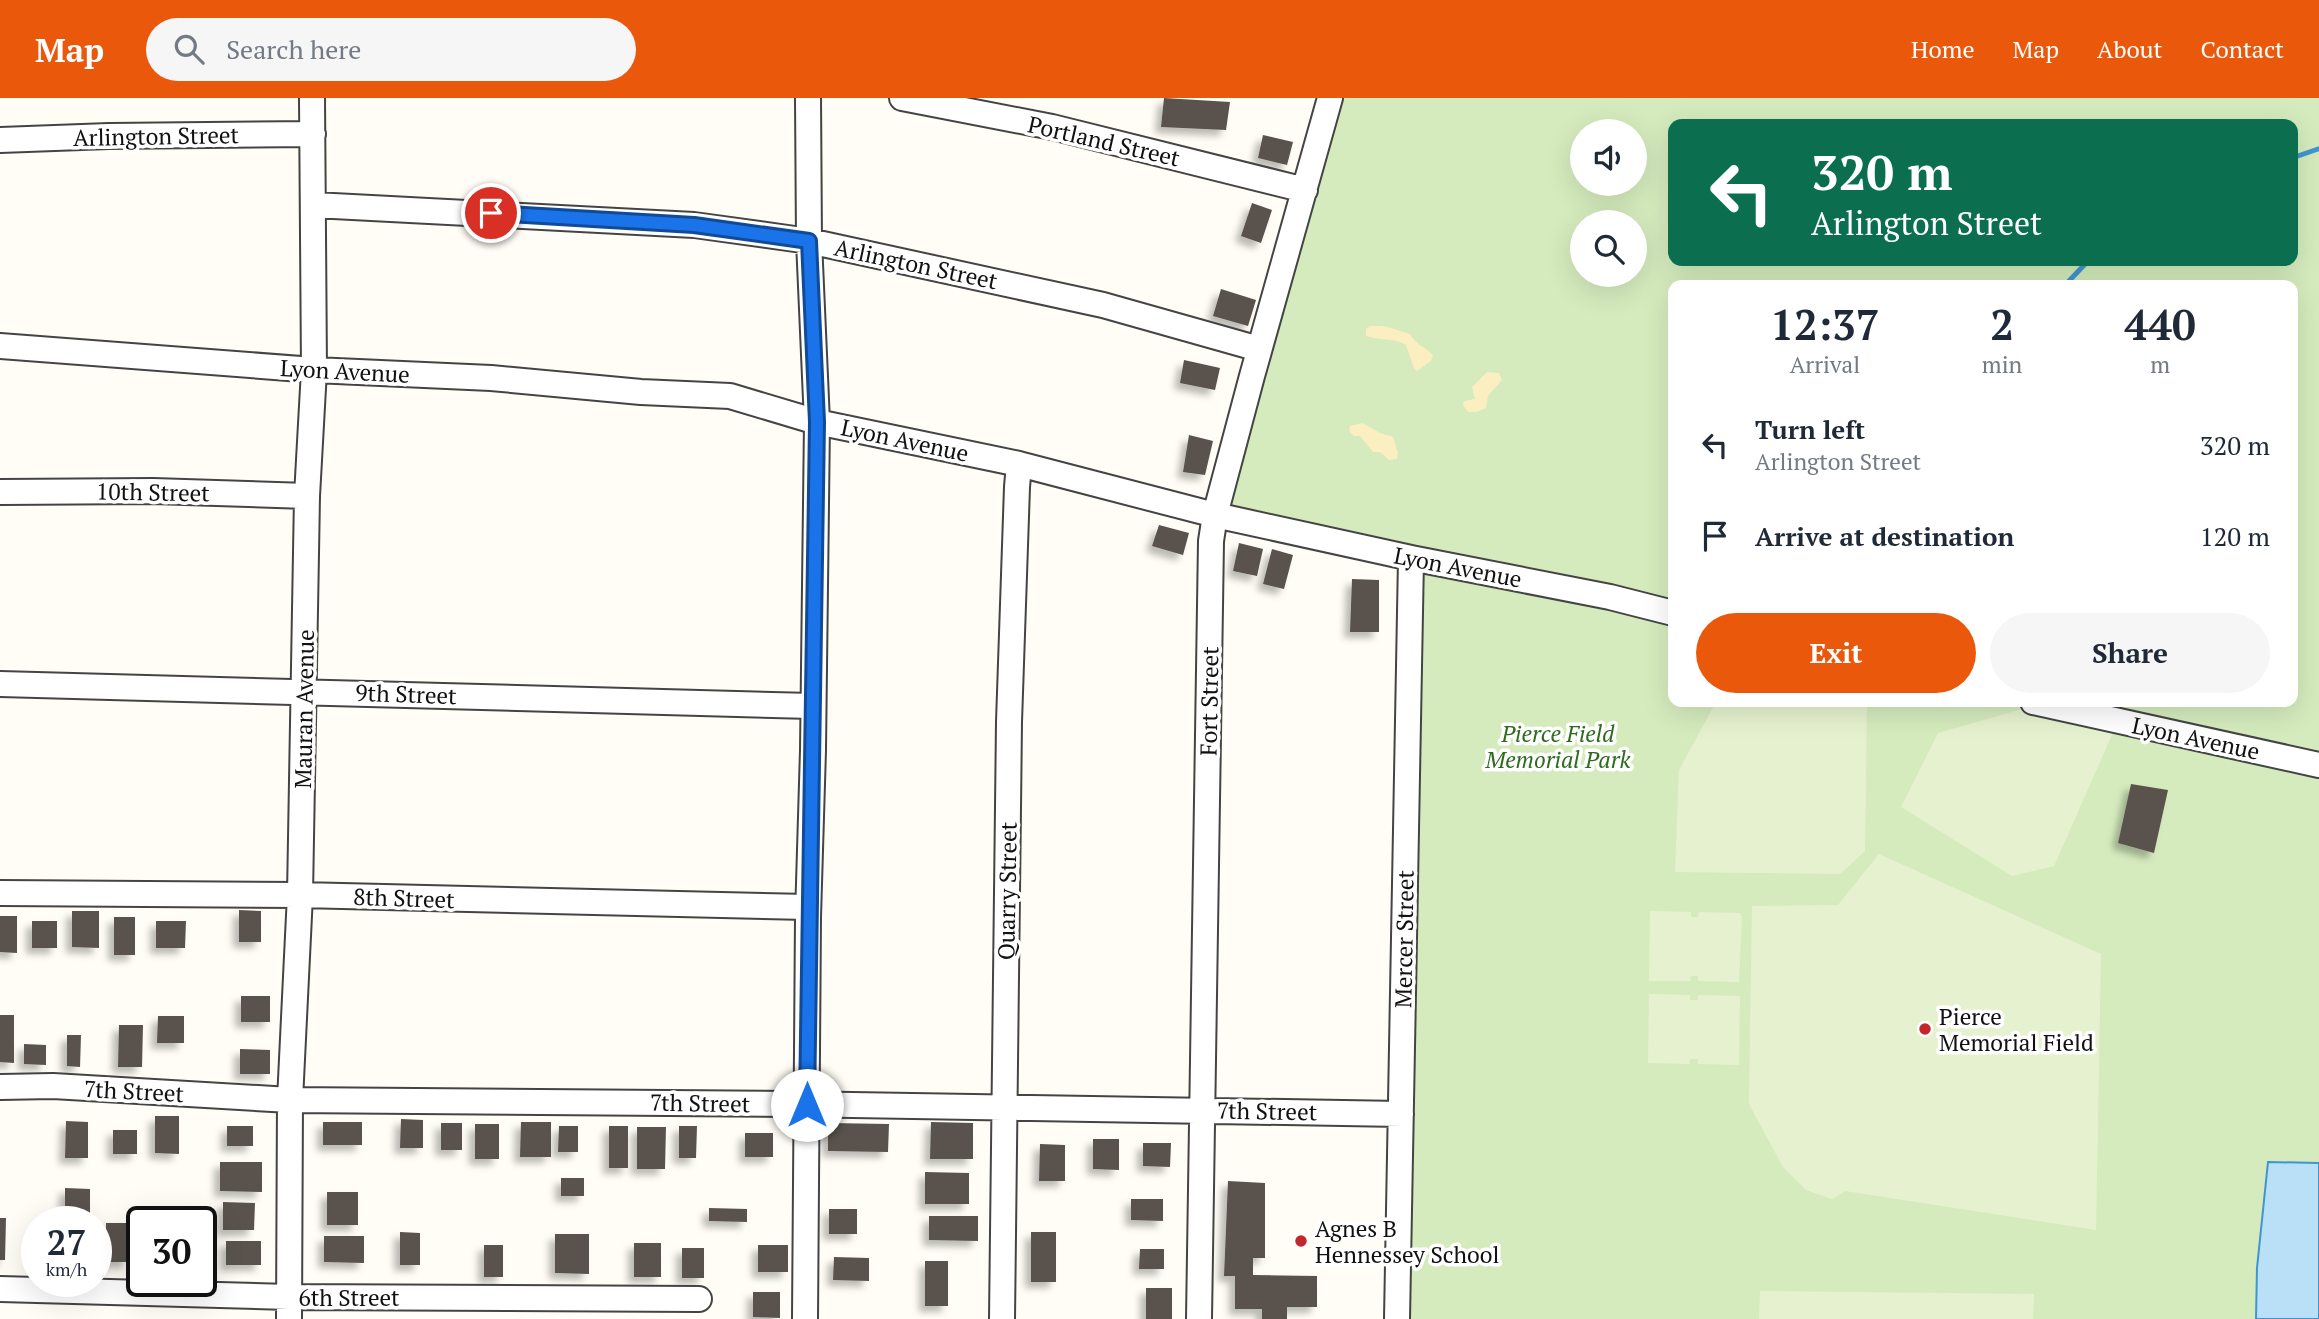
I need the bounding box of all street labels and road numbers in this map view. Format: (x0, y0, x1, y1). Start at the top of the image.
street label: Portland Street (1025, 108, 1183, 174)
street label: Arlington Street (73, 119, 240, 153)
street label: Arlington Street (832, 232, 1001, 297)
street label: Lyon Avenue (279, 352, 411, 390)
street label: Lyon Avenue (838, 411, 972, 469)
street label: 10th Street (96, 476, 210, 508)
street label: Lyon Avenue (1391, 539, 1525, 595)
street label: Mauran Avenue (287, 629, 321, 789)
street label: Fort Street (1193, 646, 1225, 756)
street label: 9th Street (355, 677, 458, 711)
street label: Lyon Avenue (2129, 709, 2263, 767)
street label: Quarry Street (990, 821, 1024, 960)
street label: Mercer Street (1387, 869, 1421, 1008)
street label: 8th Street (353, 881, 456, 915)
street label: 7th Street (83, 1073, 185, 1109)
street label: 7th Street (650, 1087, 751, 1119)
street label: 7th Street (1217, 1095, 1318, 1127)
street label: 6th Street (298, 1282, 400, 1313)

